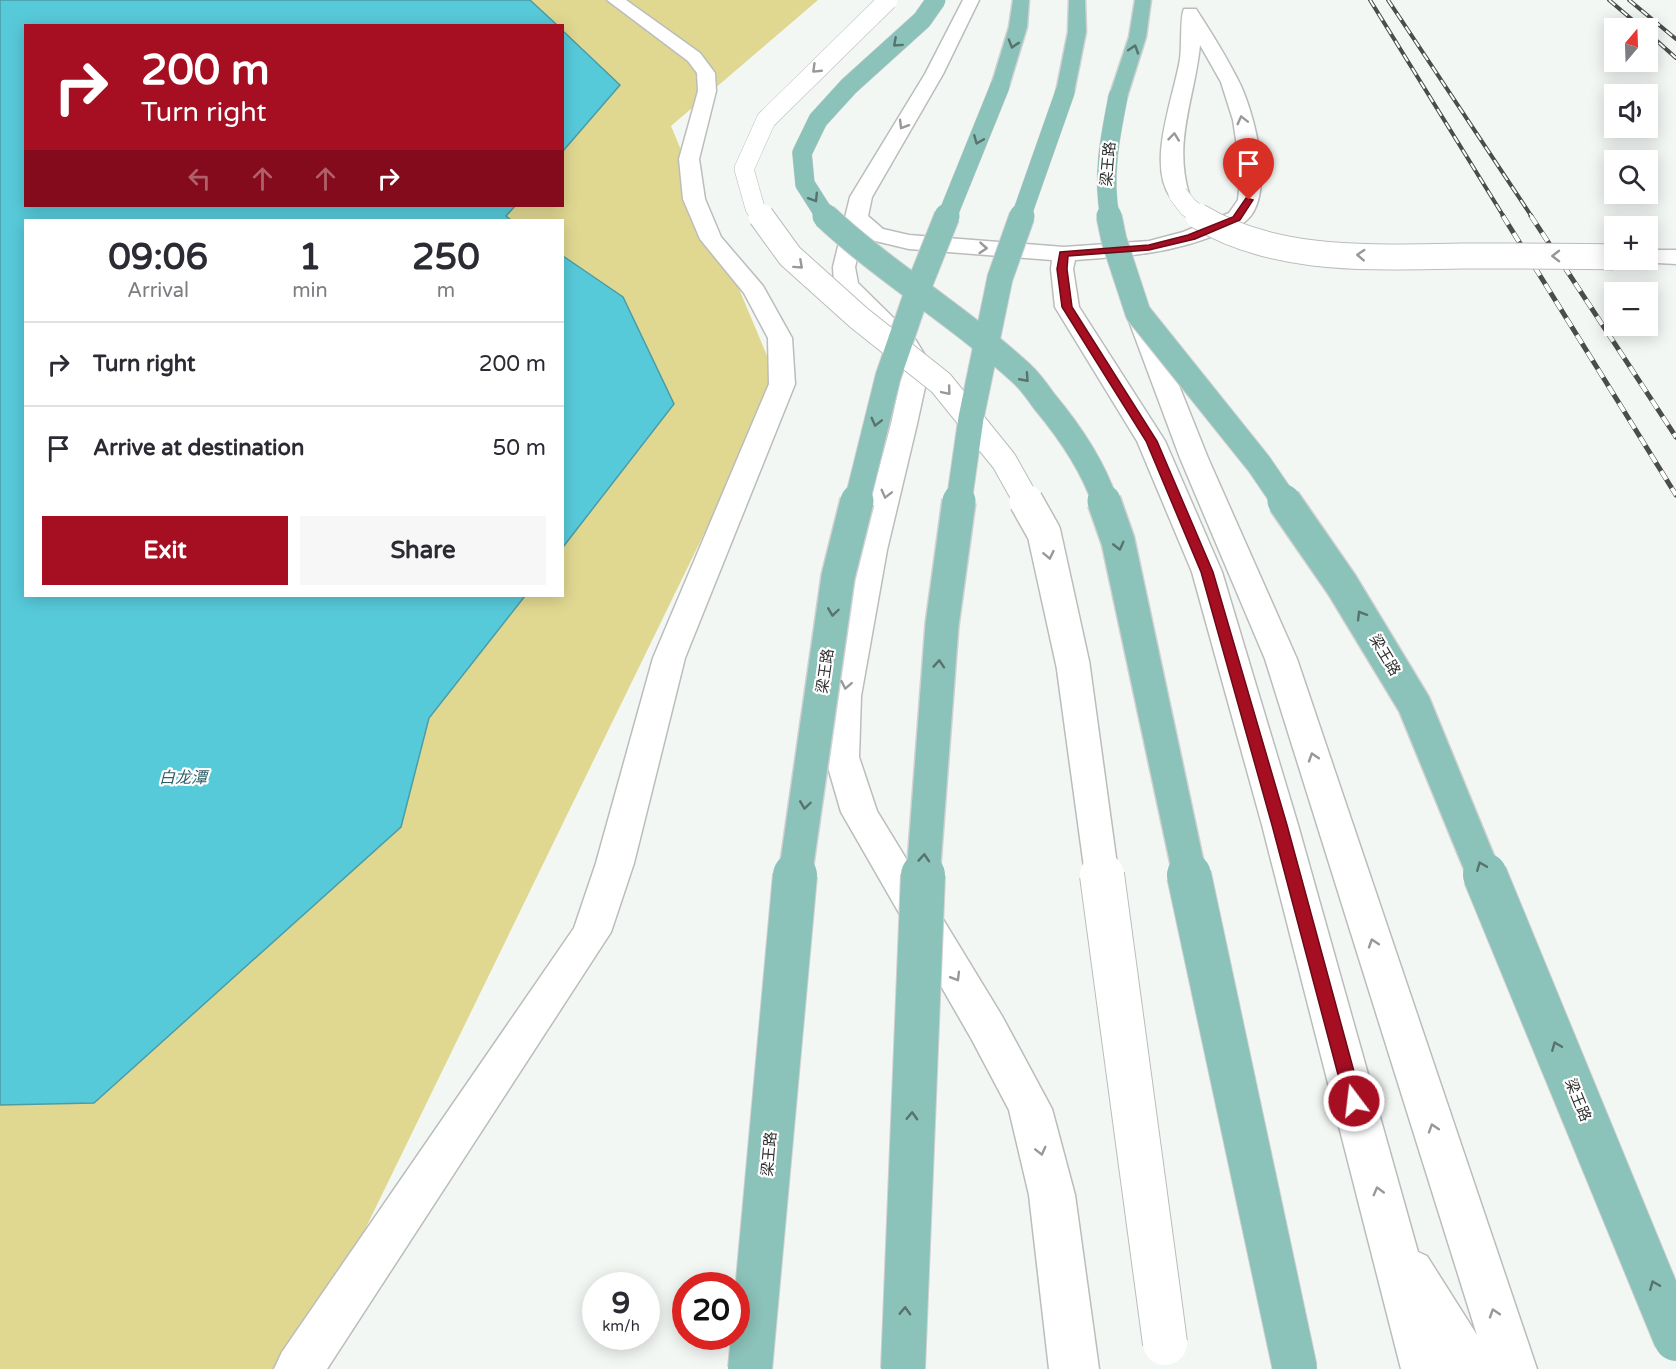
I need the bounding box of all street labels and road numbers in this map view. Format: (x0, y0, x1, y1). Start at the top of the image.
street label: 梁王路 (1097, 141, 1119, 187)
street label: 梁王路 (1366, 631, 1404, 679)
street label: 梁王路 (813, 647, 837, 695)
street label: 梁王路 (1561, 1076, 1595, 1124)
street label: 梁王路 (758, 1131, 780, 1177)

